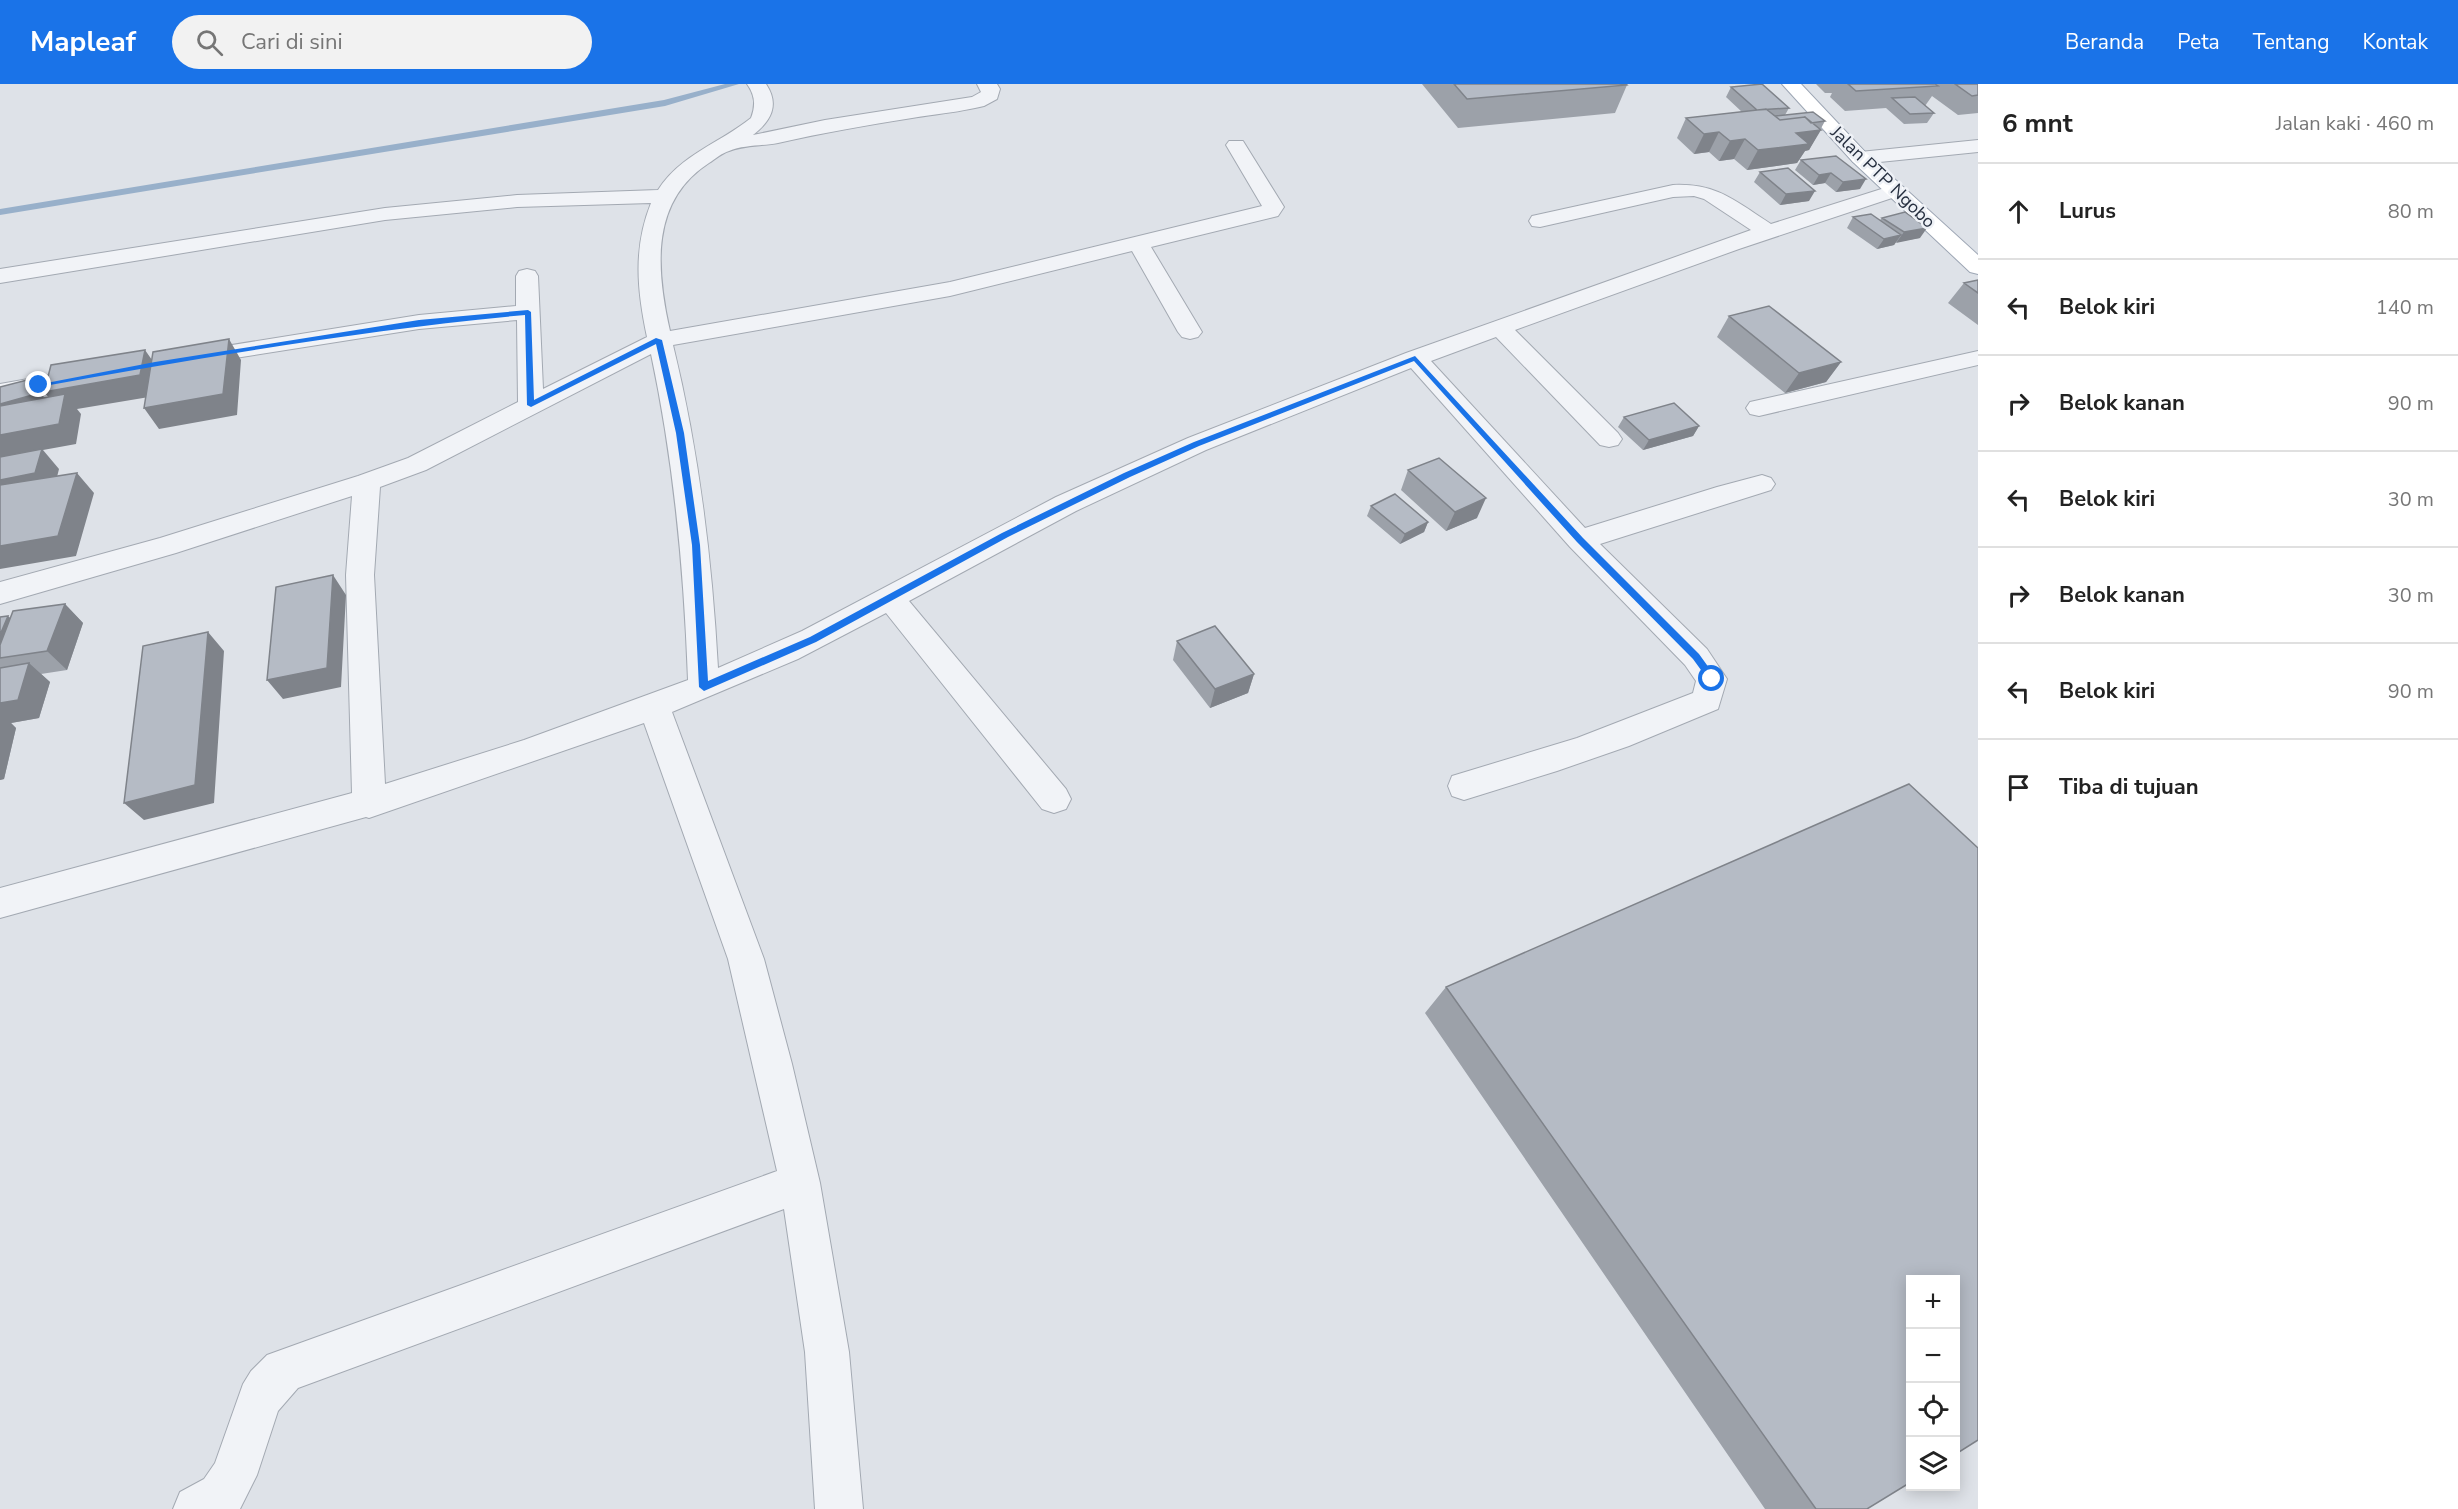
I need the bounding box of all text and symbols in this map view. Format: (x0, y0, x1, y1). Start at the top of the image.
search box (172, 15, 592, 69)
text: Mapleaf (30, 23, 136, 61)
icon: search (193, 26, 226, 59)
text: Cari di sini (241, 27, 343, 57)
text: Beranda (2065, 28, 2144, 56)
text: Peta (2177, 28, 2220, 56)
text: Tentang (2253, 28, 2330, 56)
text: Kontak (2363, 28, 2428, 56)
text: 6 mnt (2002, 106, 2073, 141)
text: Jalan kaki · 460 m (2276, 110, 2434, 137)
street label: Jalan PTP Ngobo (1825, 120, 1941, 233)
icon: ahead (2002, 195, 2035, 228)
text: Lurus (2059, 196, 2116, 226)
text: 80 m (2388, 198, 2434, 225)
icon: left (2002, 291, 2035, 324)
text: Belok kiri (2059, 292, 2155, 322)
text: 140 m (2376, 294, 2434, 321)
route end (25, 371, 51, 397)
icon: right (2002, 387, 2035, 420)
text: Belok kanan (2059, 388, 2185, 418)
text: 90 m (2388, 390, 2434, 417)
icon: left (2002, 483, 2035, 516)
text: Belok kiri (2059, 484, 2155, 514)
text: 30 m (2388, 486, 2434, 513)
icon: right (2002, 579, 2035, 612)
text: Belok kanan (2059, 580, 2185, 610)
text: 30 m (2388, 582, 2434, 609)
route start (1698, 665, 1724, 691)
icon: left (2002, 675, 2035, 708)
text: Belok kiri (2059, 676, 2155, 706)
text: 90 m (2388, 678, 2434, 705)
icon: arrive (2002, 771, 2035, 804)
text: Tiba di tujuan (2059, 772, 2199, 802)
map controls (1906, 1275, 1960, 1491)
button: + (1906, 1275, 1960, 1329)
button: − (1906, 1329, 1960, 1383)
button: locate (1906, 1383, 1960, 1437)
button: layers (1906, 1437, 1960, 1491)

